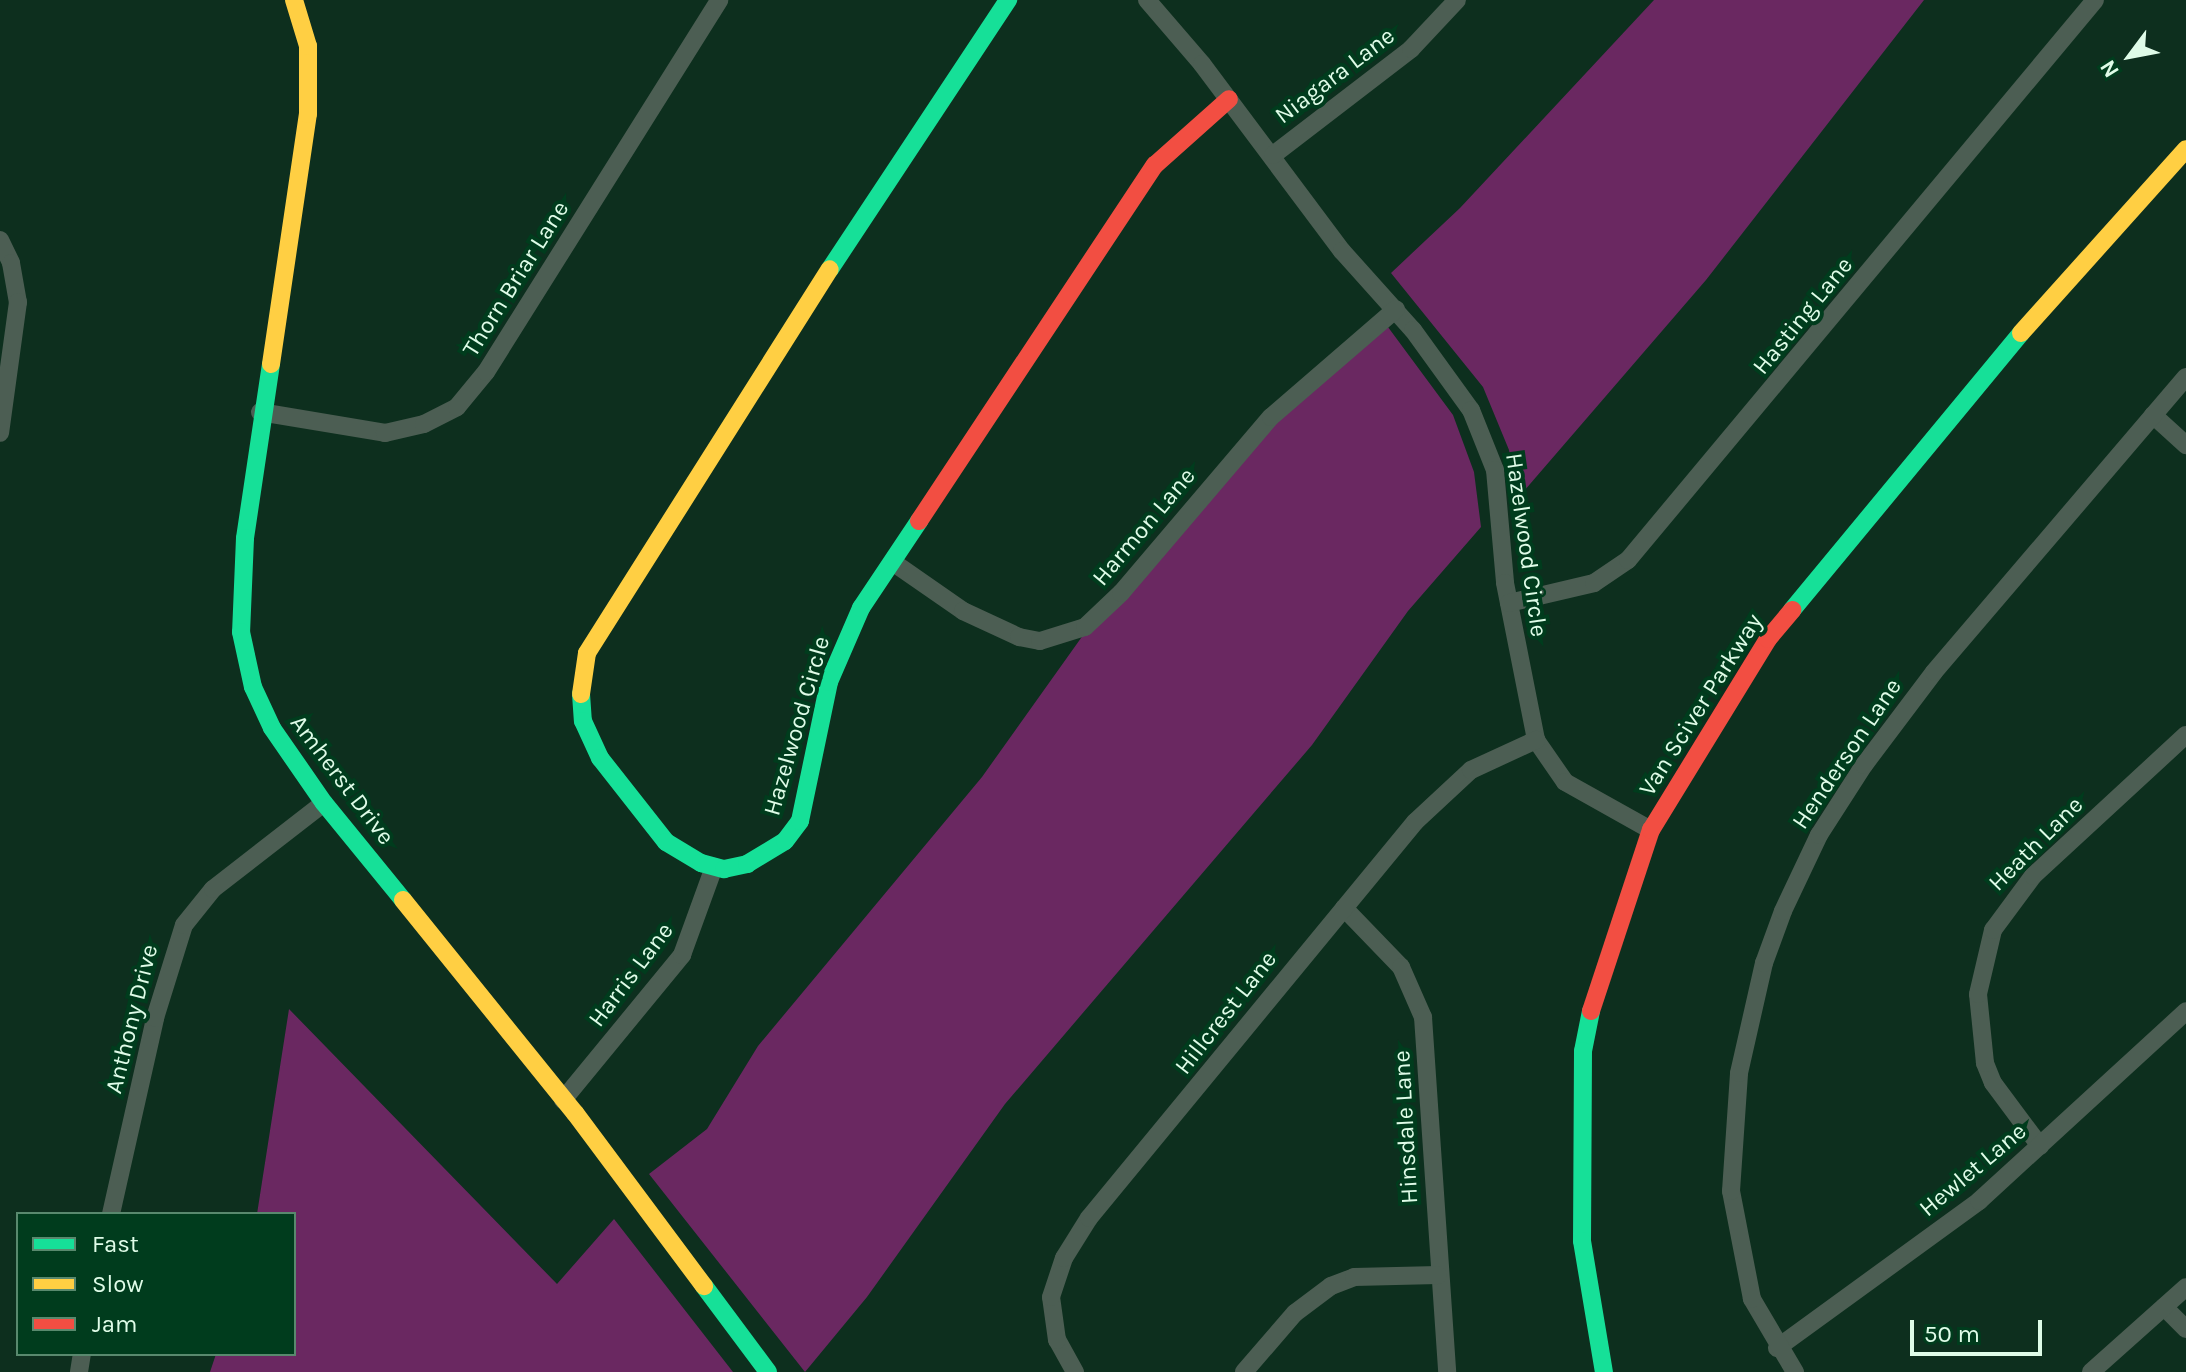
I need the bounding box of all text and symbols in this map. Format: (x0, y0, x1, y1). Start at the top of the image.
north arrow (2090, 16, 2170, 96)
street label: Niagara Lane (1269, 22, 1401, 130)
text: N (2094, 55, 2125, 82)
street label: Thorn Briar Lane (457, 196, 575, 362)
street label: Hasting Lane (1747, 251, 1859, 381)
street label: Hazelwood Circle (1499, 451, 1553, 639)
street label: Harmon Lane (1086, 462, 1202, 592)
street label: Van Sciver Parkway (1633, 609, 1769, 801)
street label: Hazelwood Circle (758, 633, 836, 819)
street label: Henderson Lane (1786, 673, 1908, 835)
street label: Amherst Drive (284, 709, 400, 851)
street label: Heath Lane (1983, 791, 2089, 897)
street label: Harris Lane (582, 917, 680, 1033)
street label: Anthony Drive (100, 942, 164, 1096)
street label: Hillcrest Lane (1169, 946, 1283, 1080)
street label: Hinsdale Lane (1388, 1049, 1424, 1205)
street label: Hewlet Lane (1914, 1117, 2032, 1223)
legend (16, 1212, 296, 1356)
text: Fast (92, 1230, 139, 1258)
text: Slow (92, 1270, 144, 1298)
scale bar (1914, 1304, 2046, 1354)
text: Jam (92, 1310, 137, 1338)
text: 50 m (1924, 1320, 1980, 1348)

